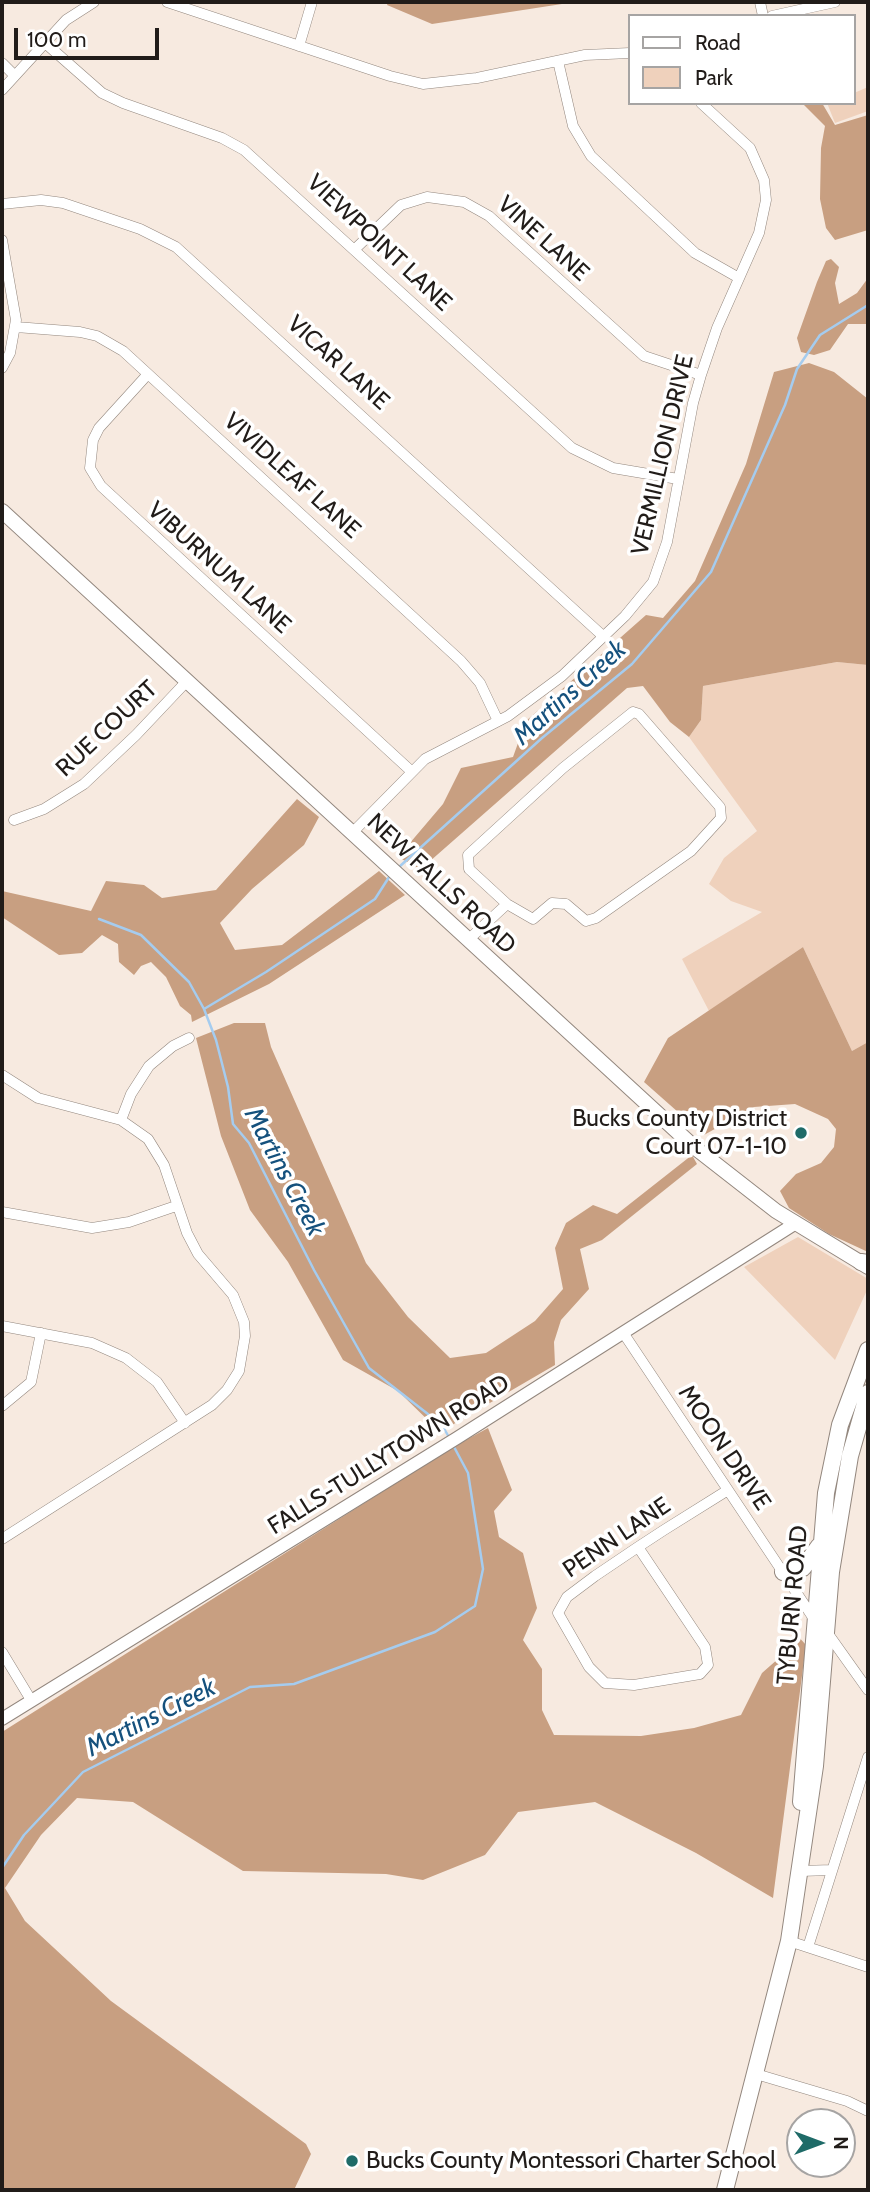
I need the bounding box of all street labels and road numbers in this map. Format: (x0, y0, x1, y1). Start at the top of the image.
street label: VIEWPOINT LANE (301, 169, 457, 317)
street label: VINE LANE (491, 190, 595, 288)
street label: VICAR LANE (281, 310, 395, 416)
street label: VERMILLION DRIVE (626, 352, 700, 558)
street label: VIVIDLEAF LANE (218, 407, 366, 545)
street label: VIBURNUM LANE (141, 496, 297, 640)
street label: RUE COURT (50, 675, 164, 783)
street label: NEW FALLS ROAD (361, 808, 521, 960)
street label: FALLS-TULLYTOWN ROAD (263, 1369, 515, 1541)
street label: MOON DRIVE (672, 1380, 776, 1516)
street label: PENN LANE (558, 1492, 676, 1584)
street label: TYBURN ROAD (772, 1524, 814, 1686)

